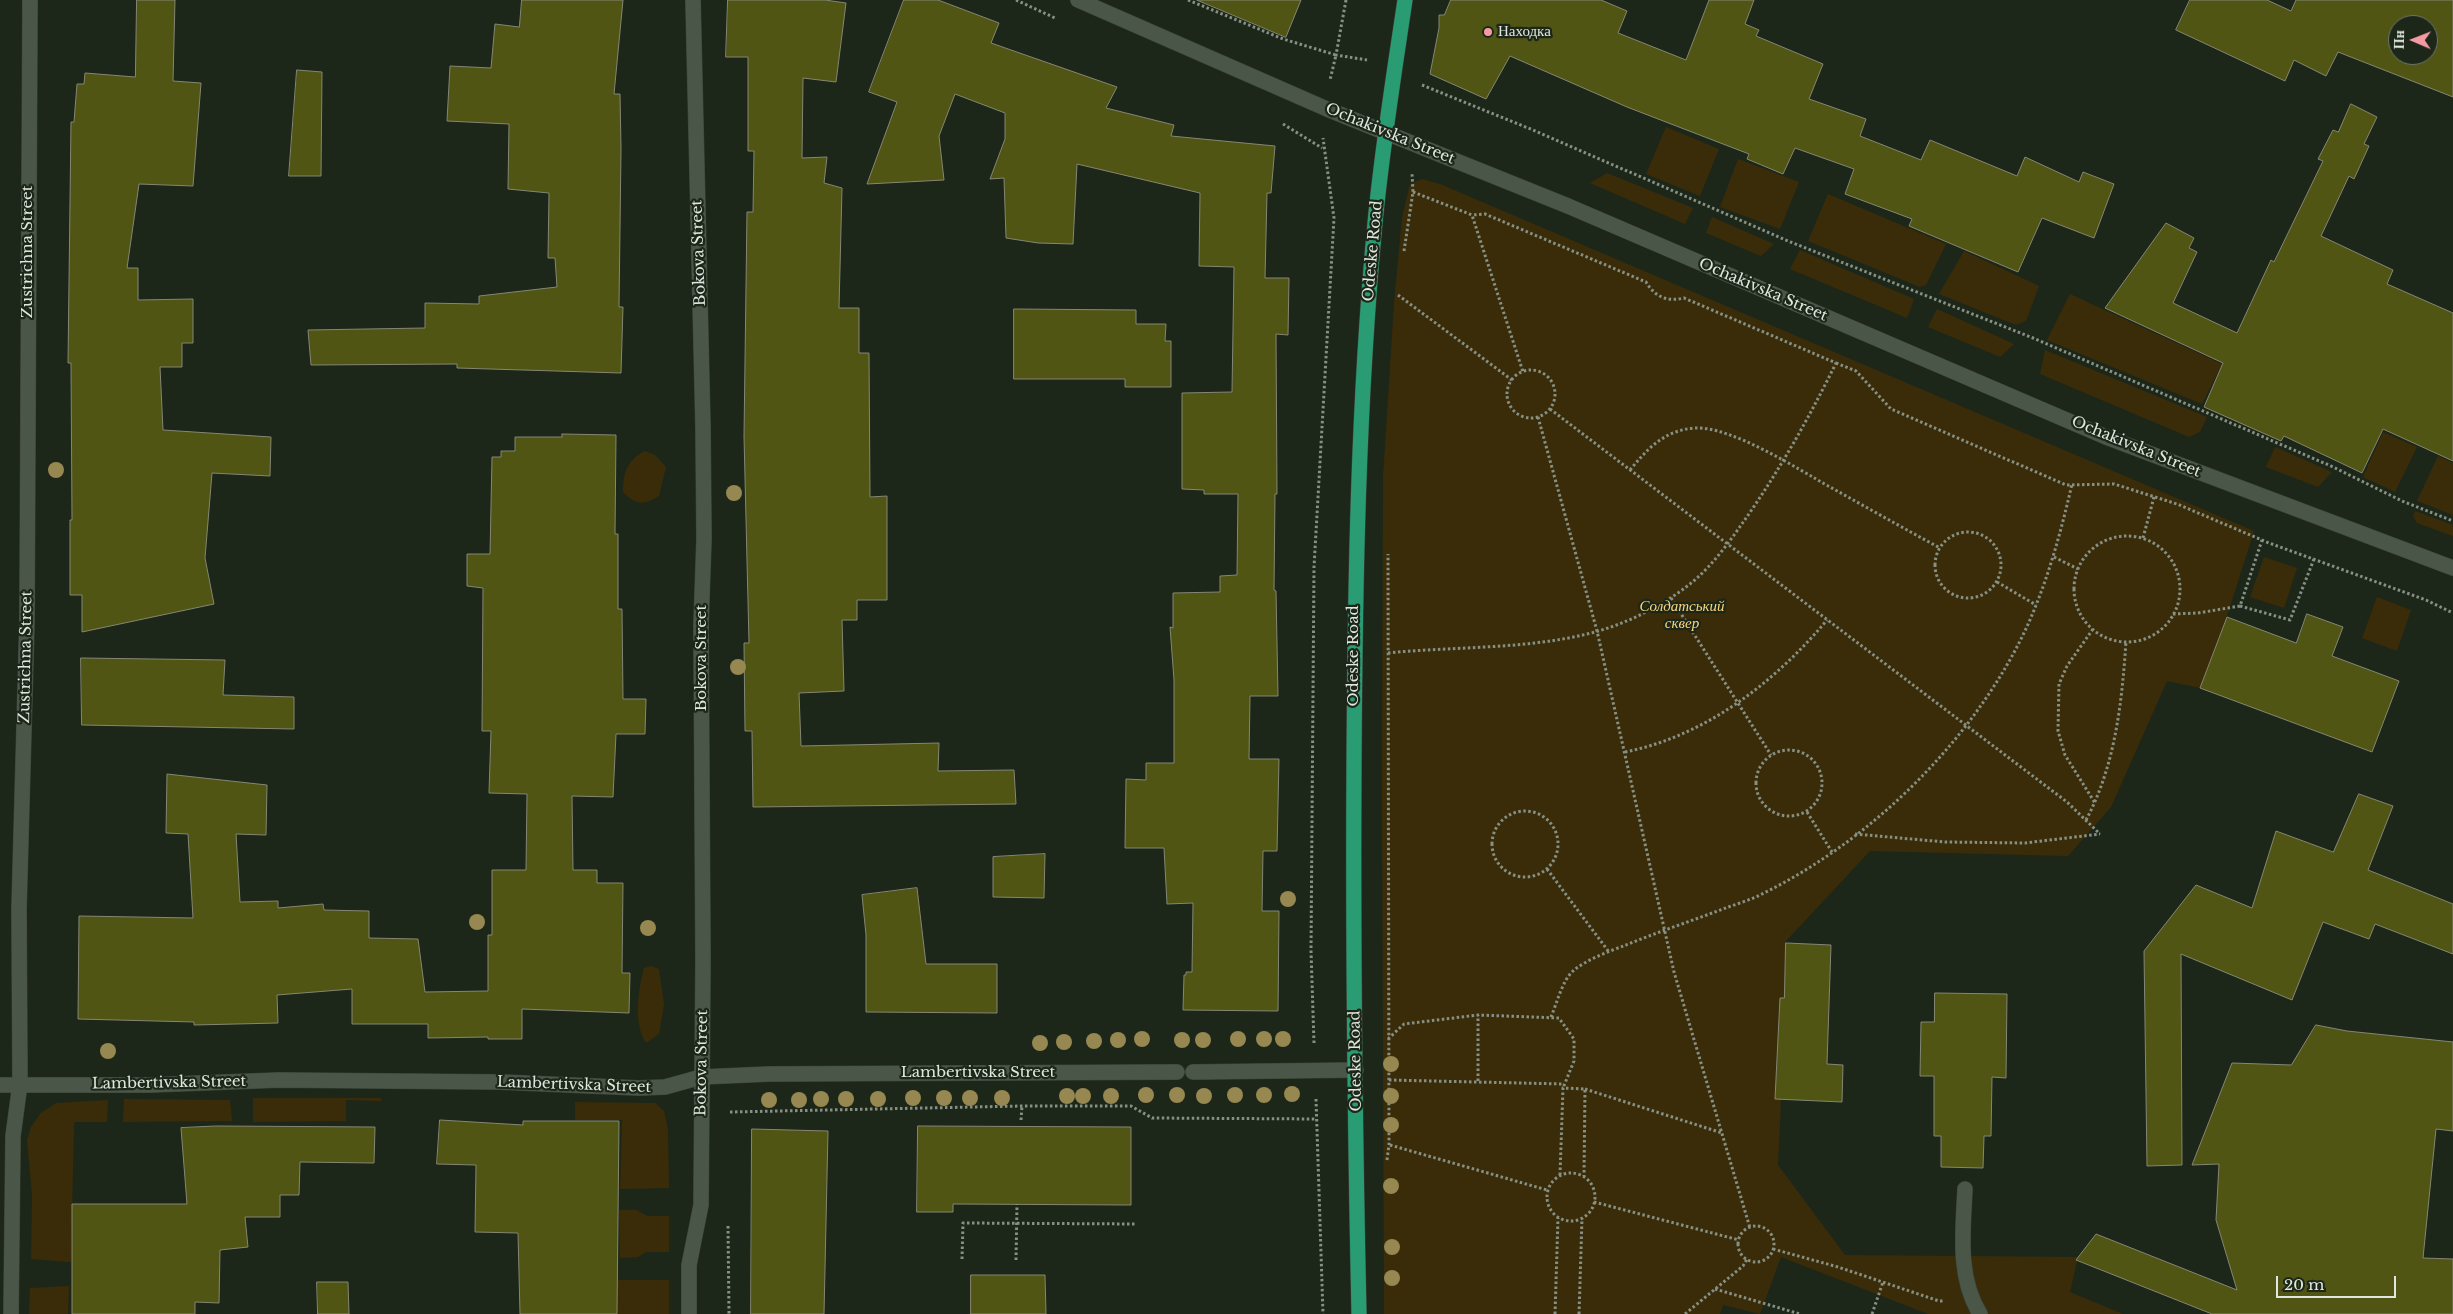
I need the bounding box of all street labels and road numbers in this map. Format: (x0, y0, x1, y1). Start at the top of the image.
street label: Ochakivska Street (1323, 100, 1457, 168)
street label: Zustrichna Street (19, 186, 37, 318)
street label: Bokova Street (688, 200, 710, 306)
street label: Odeske Road (1360, 200, 1386, 302)
street label: Ochakivska Street (1696, 255, 1830, 325)
street label: Ochakivska Street (2069, 413, 2203, 481)
street label: Zustrichna Street (16, 591, 36, 723)
street label: Bokova Street (693, 605, 711, 711)
street label: Odeske Road (1345, 605, 1363, 707)
street label: Bokova Street (692, 1010, 712, 1116)
street label: Odeske Road (1346, 1010, 1366, 1112)
street label: Lambertivska Street (901, 1064, 1055, 1082)
street label: Lambertivska Street (92, 1073, 246, 1093)
street label: Lambertivska Street (497, 1073, 651, 1097)

